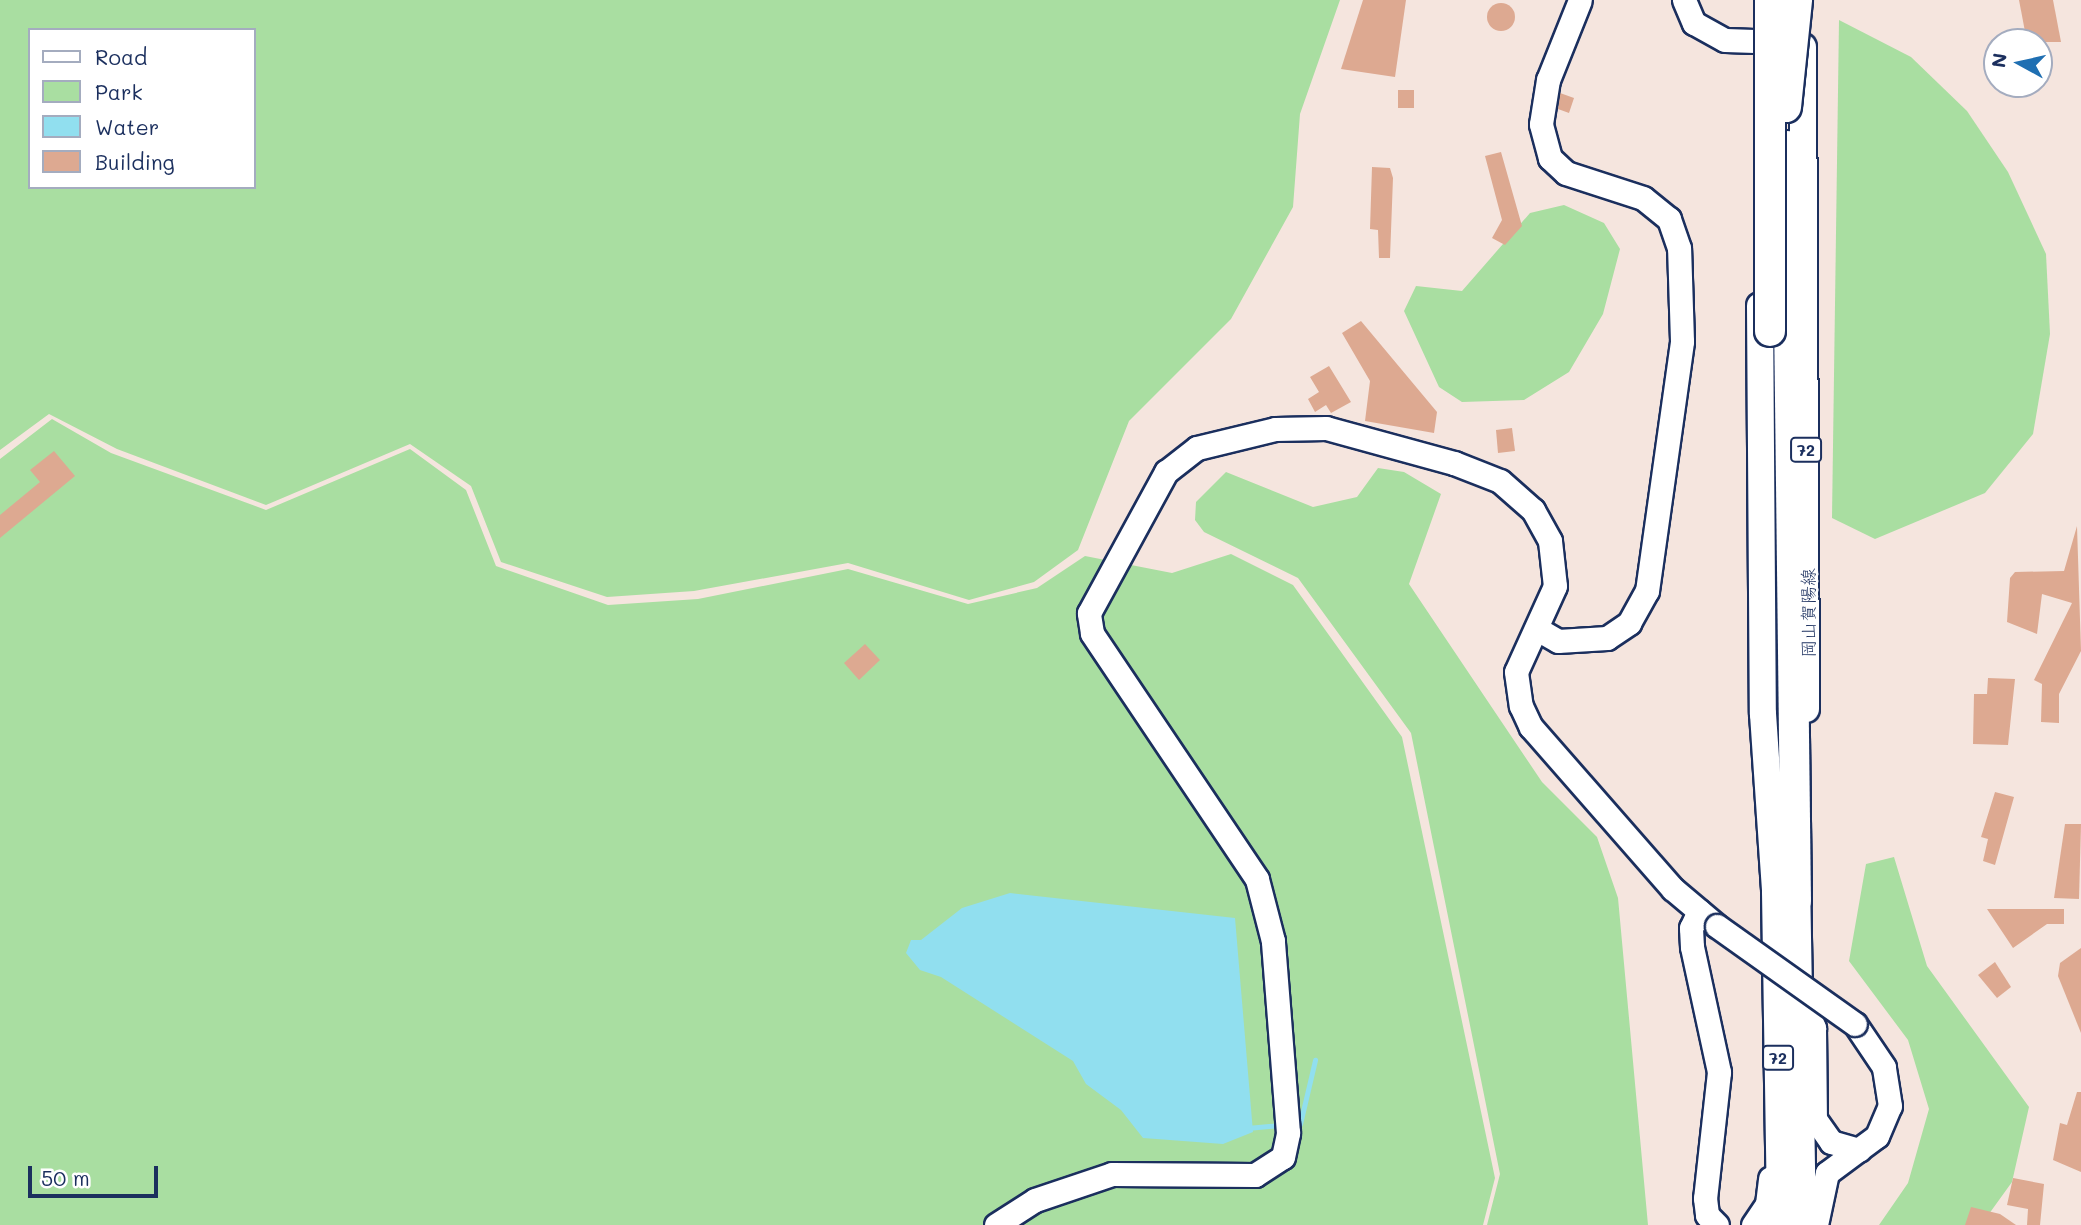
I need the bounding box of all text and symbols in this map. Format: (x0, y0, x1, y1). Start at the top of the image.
legend (28, 28, 256, 189)
north arrow (1983, 28, 2053, 98)
text: Road (95, 43, 147, 70)
text: N (1985, 51, 2012, 69)
text: Park (95, 78, 143, 105)
text: Water (95, 113, 159, 140)
text: Building (95, 148, 175, 175)
road number: 72 (1788, 438, 1824, 463)
street label: 岡山賀陽線 (1797, 568, 1819, 658)
road number: 72 (1760, 1046, 1796, 1070)
scale bar (32, 1152, 161, 1196)
text: 50 m (41, 1164, 90, 1191)

